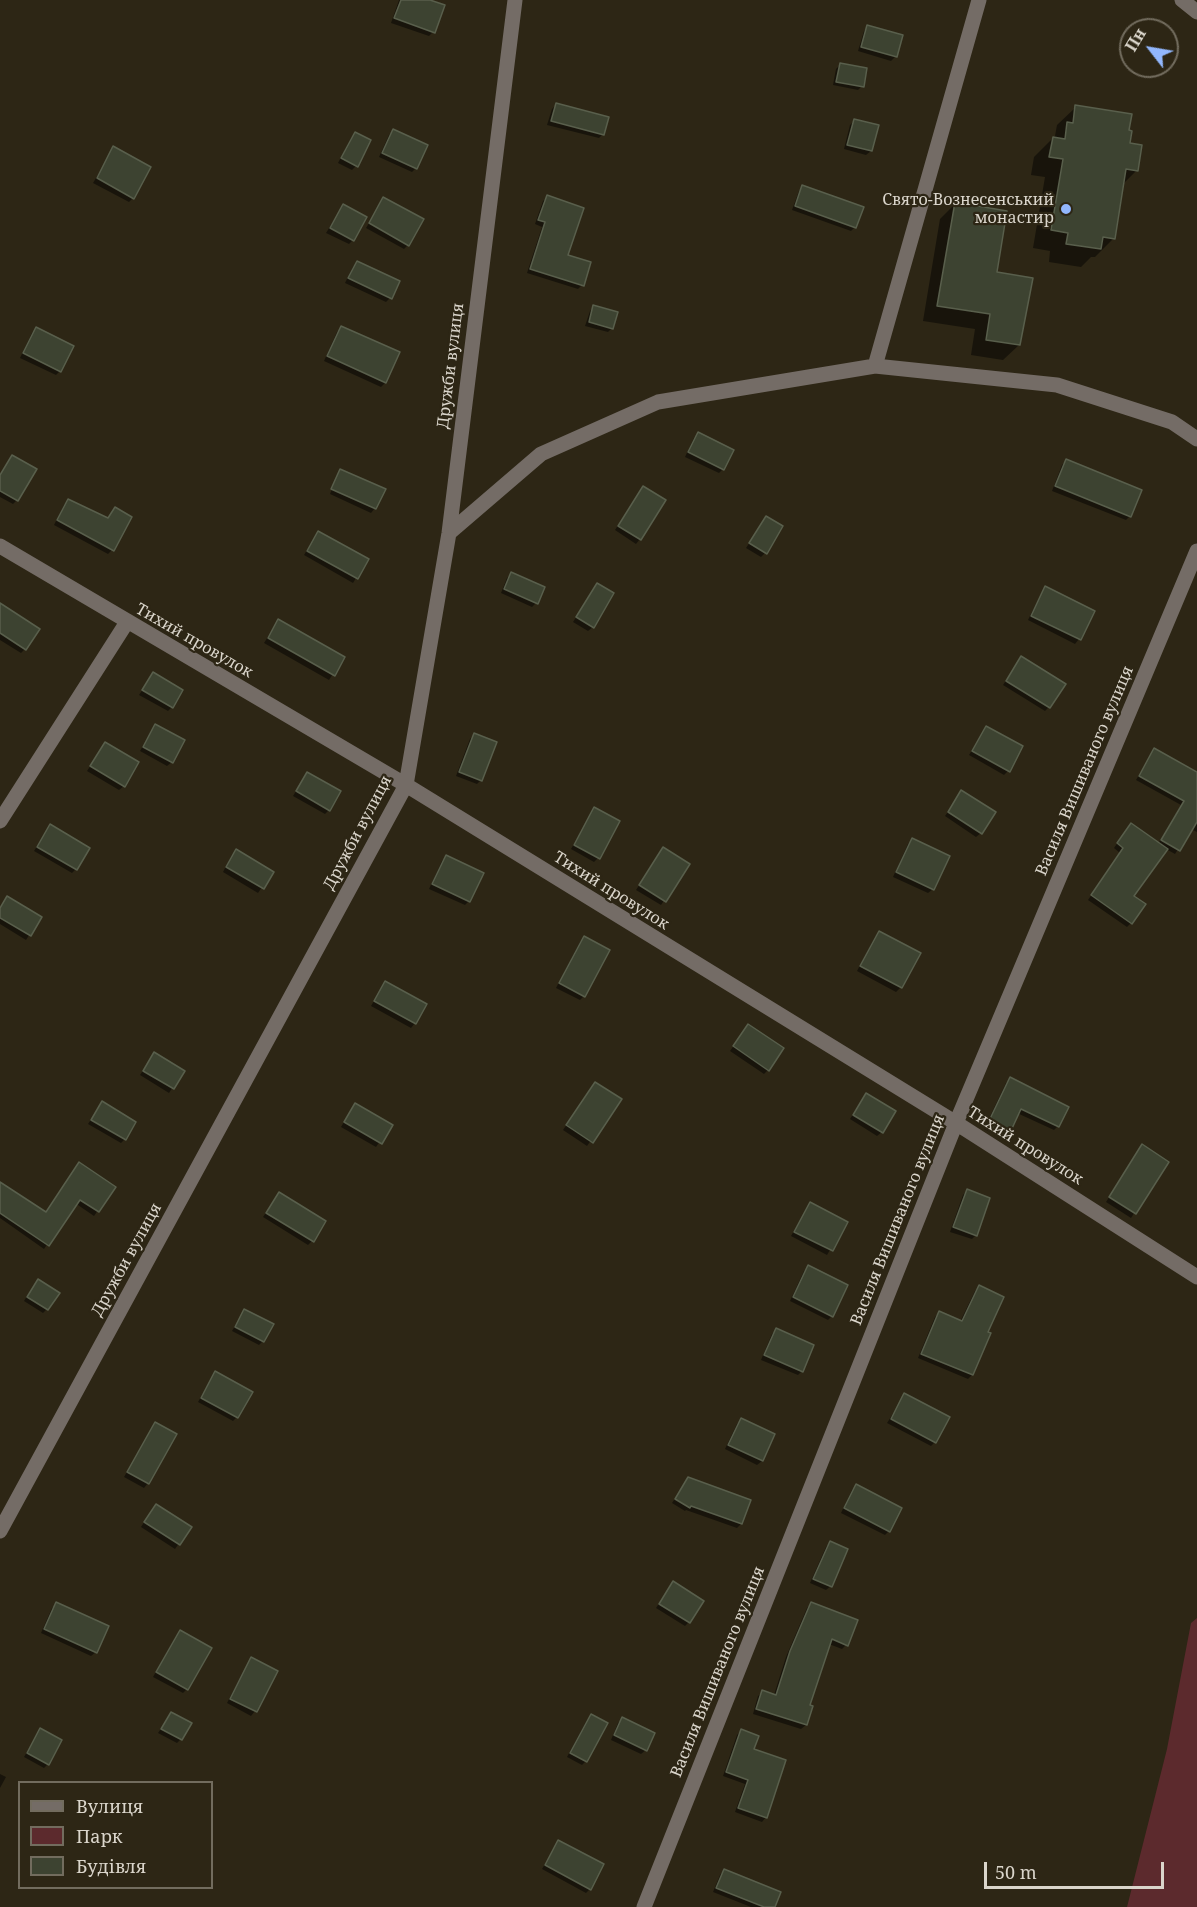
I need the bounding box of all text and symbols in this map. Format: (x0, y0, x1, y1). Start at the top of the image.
north arrow (1119, 18, 1179, 78)
text: Пн (1120, 24, 1151, 56)
place label: Cвято-Вознесенський монастир (882, 190, 1054, 228)
marker: Cвято-Вознесенський монастир (1059, 202, 1073, 216)
street label: Дружби вулиця (434, 302, 468, 430)
street label: Тихий провулок (132, 600, 256, 682)
street label: Василя Вишиваного вулиця (1032, 663, 1138, 879)
street label: Дружби вулиця (320, 773, 396, 893)
street label: Тихий провулок (550, 848, 672, 934)
street label: Тихий провулок (964, 1103, 1086, 1189)
street label: Василя Вишиваного вулиця (847, 1112, 949, 1328)
street label: Дружби вулиця (88, 1200, 166, 1320)
street label: Василя Вишиваного вулиця (667, 1564, 769, 1780)
legend (18, 1781, 213, 1889)
text: Вулиця (76, 1794, 143, 1818)
text: Парк (76, 1824, 123, 1848)
scale bar (987, 1850, 1167, 1888)
text: Будівля (76, 1854, 146, 1878)
text: 50 m (995, 1860, 1037, 1884)

